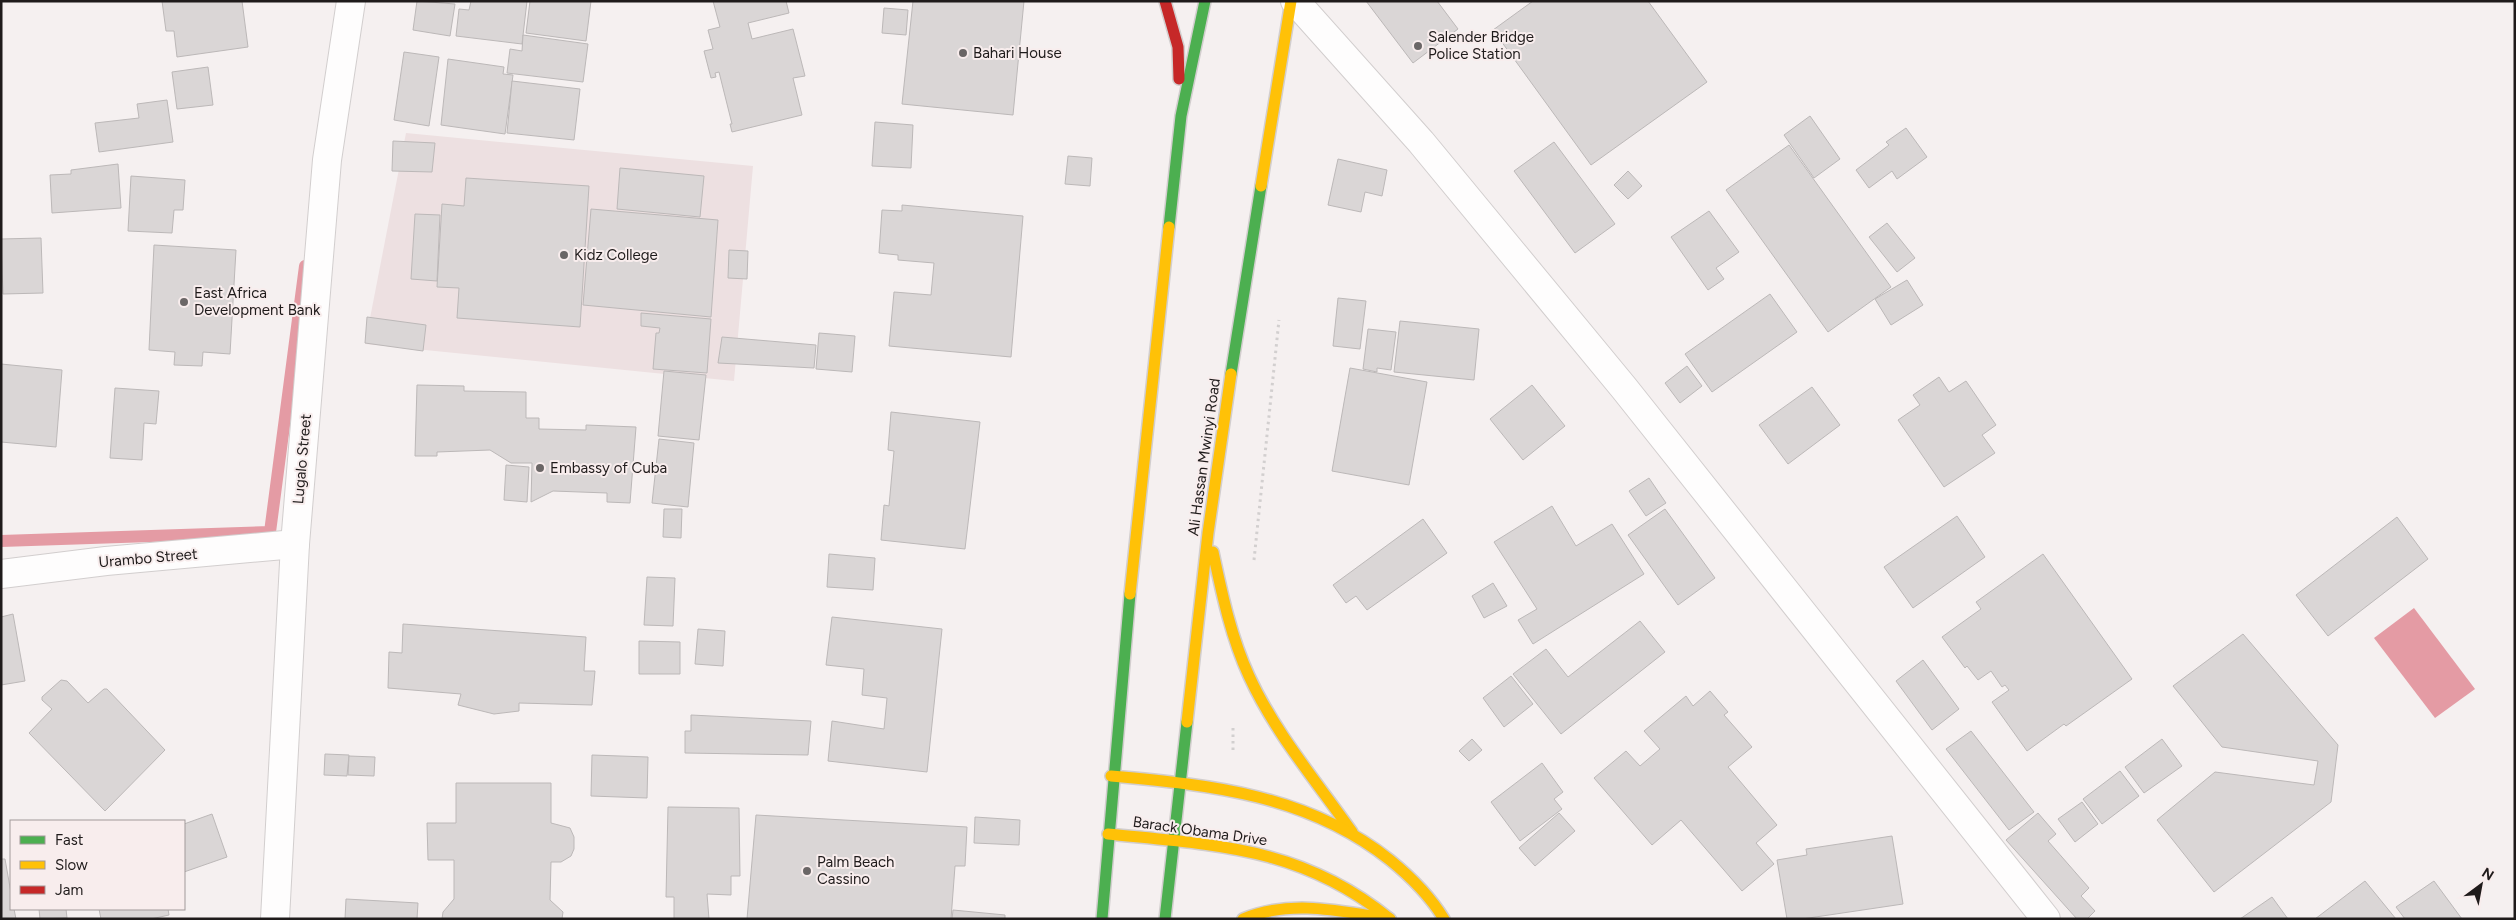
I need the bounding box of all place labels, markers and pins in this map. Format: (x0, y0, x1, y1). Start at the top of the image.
place label: Salender Bridge Police Station (1428, 28, 1534, 63)
marker: Salender Bridge Police Station (1412, 40, 1424, 52)
place label: Bahari House (973, 44, 1062, 62)
marker: Bahari House (957, 47, 969, 59)
place label: Kidz College (574, 246, 658, 264)
marker: Kidz College (558, 249, 570, 261)
place label: East Africa Development Bank (194, 284, 321, 319)
marker: East Africa Development Bank (178, 296, 190, 308)
place label: Embassy of Cuba (550, 459, 667, 477)
marker: Embassy of Cuba (534, 462, 546, 474)
place label: Palm Beach Cassino (817, 853, 894, 888)
marker: Palm Beach Cassino (801, 865, 813, 877)

